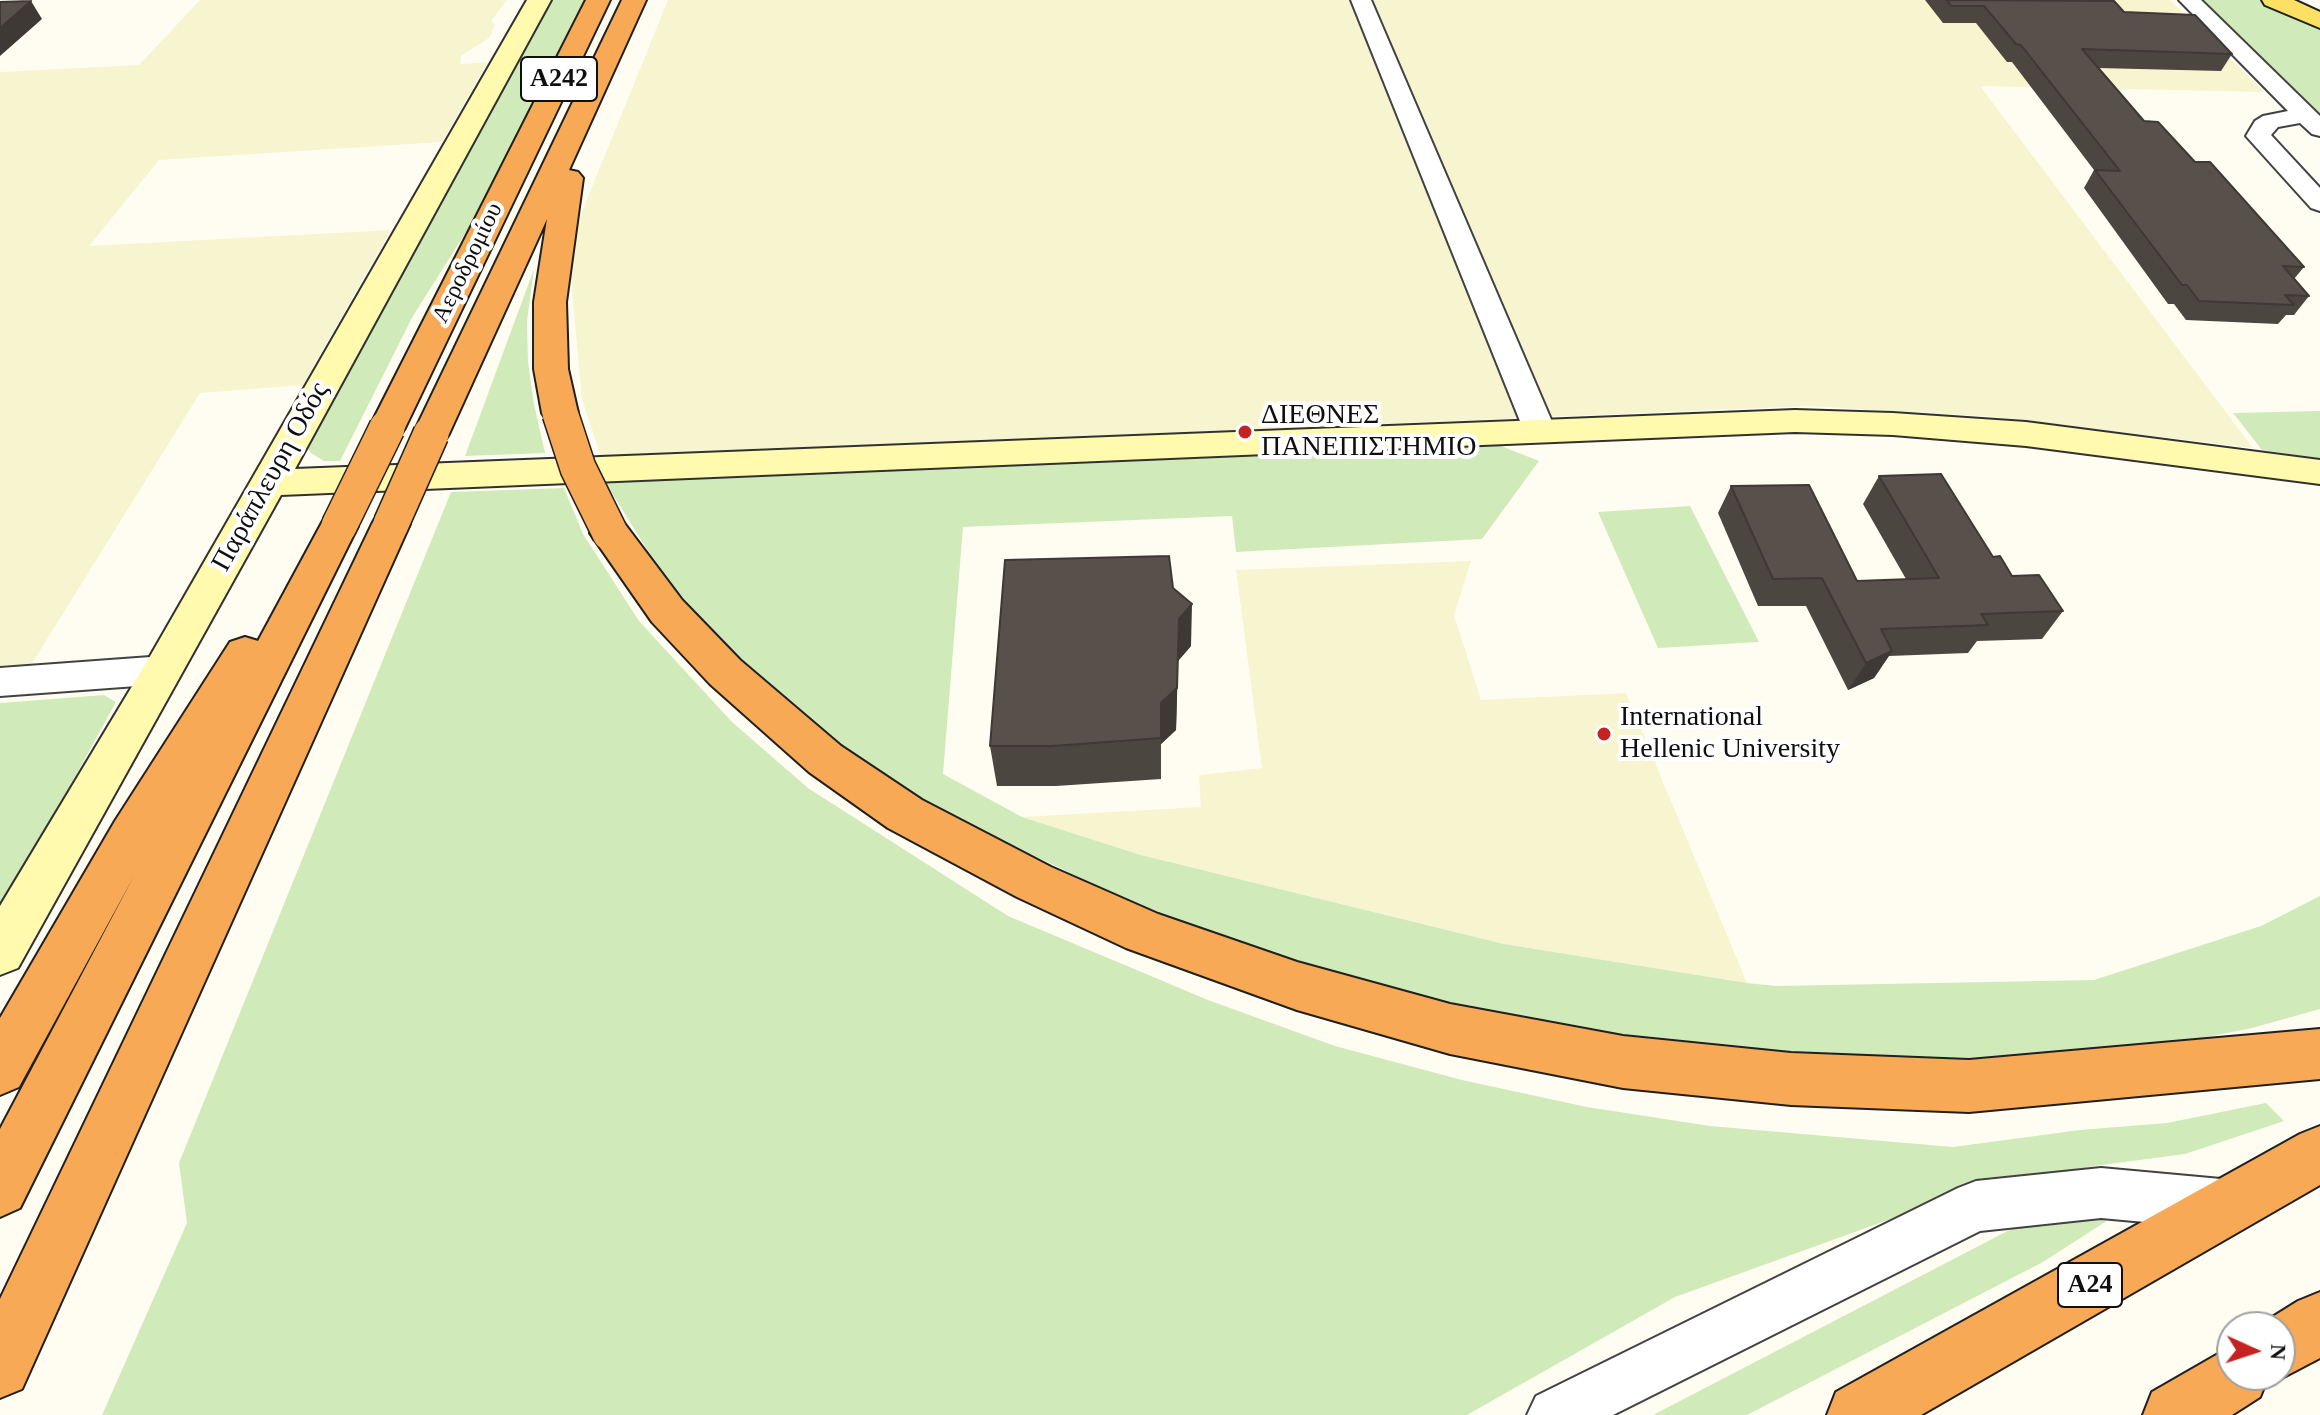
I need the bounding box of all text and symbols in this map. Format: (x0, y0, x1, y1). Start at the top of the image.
road number: Α242 (521, 57, 597, 101)
street label: Αεροδρομίου (427, 198, 509, 328)
street label: Παράπλευρη Οδός (205, 377, 337, 577)
place label: ΔΙΕΘΝΕΣ ΠΑΝΕΠΙΣΤΗΜΙΟ (1261, 399, 1476, 465)
marker: ΔΙΕΘΝΕΣ ΠΑΝΕΠΙΣΤΗΜΙΟ (1236, 423, 1254, 441)
place label: International Hellenic University (1620, 701, 1840, 767)
marker: International Hellenic University (1595, 725, 1613, 743)
road number: Α24 (2058, 1263, 2122, 1307)
north arrow (2216, 1311, 2296, 1391)
text: N (2266, 1344, 2291, 1361)

